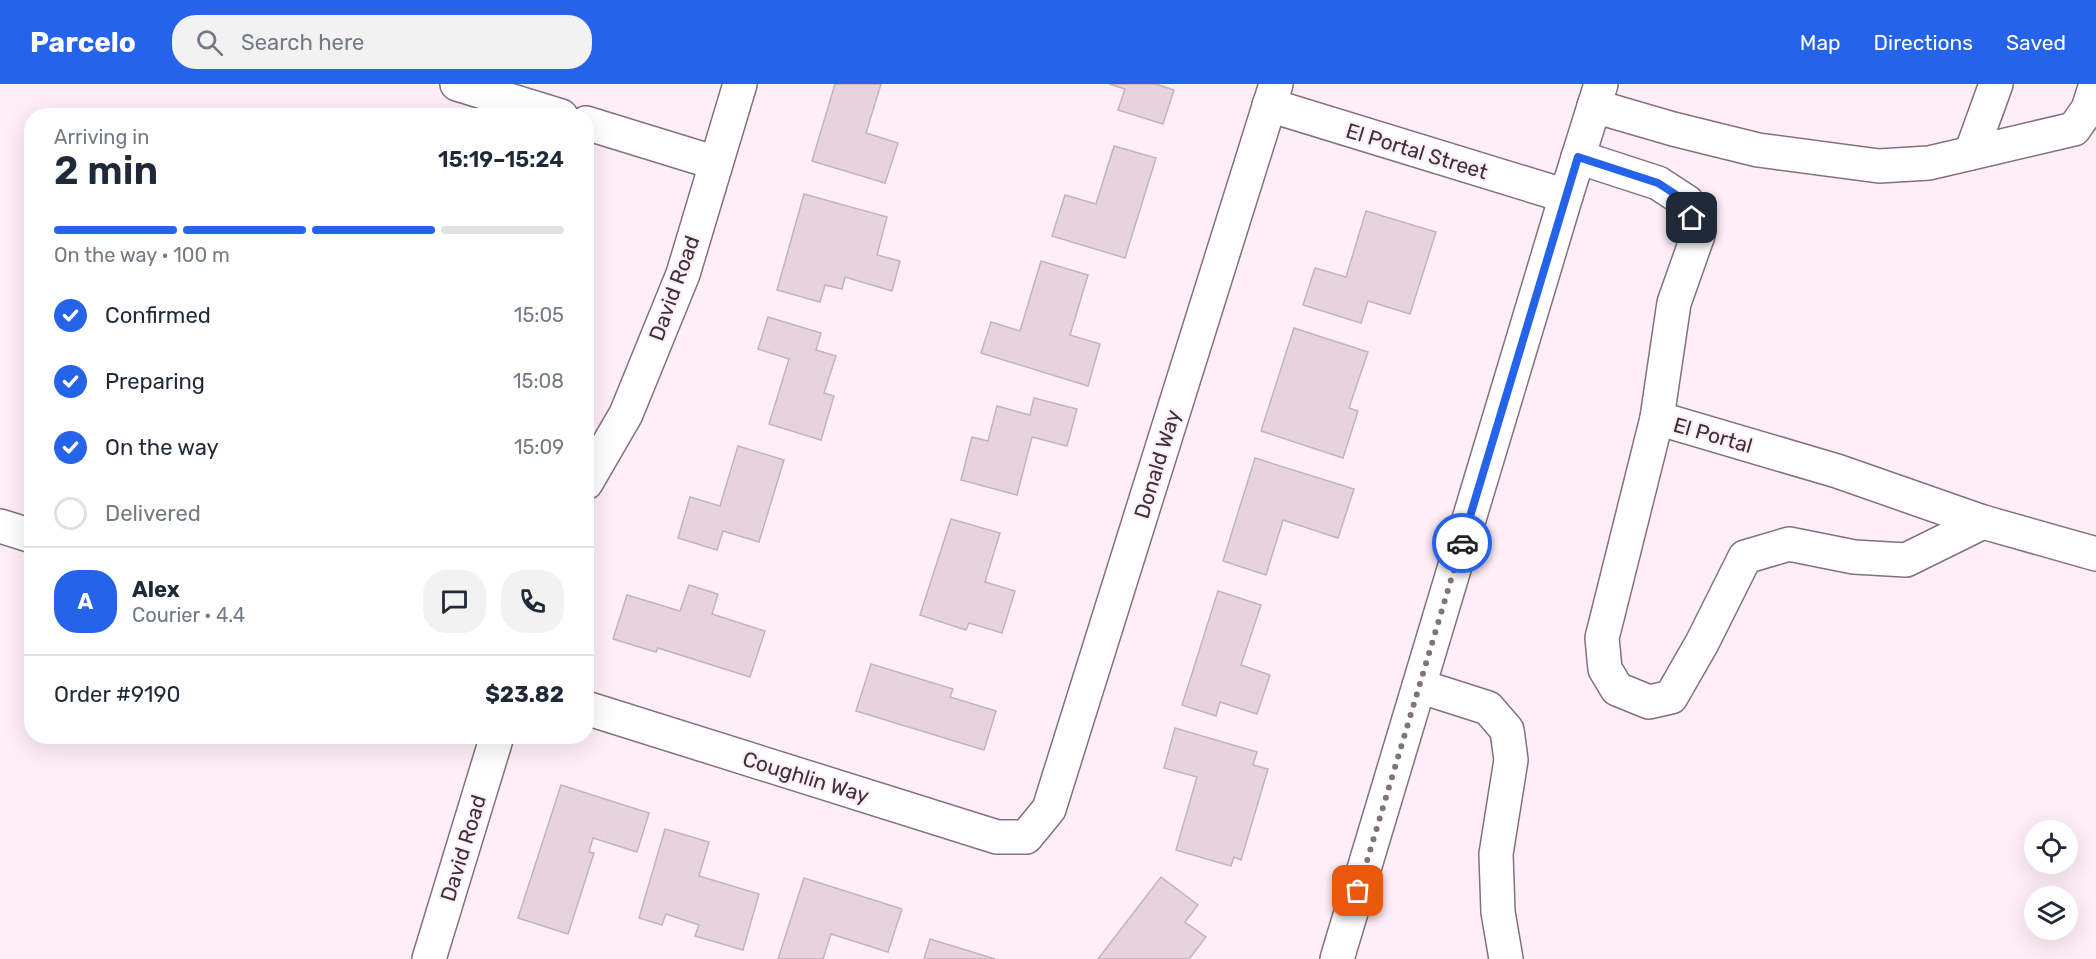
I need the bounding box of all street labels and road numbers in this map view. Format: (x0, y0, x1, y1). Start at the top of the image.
street label: El Portal Street (1343, 118, 1491, 184)
street label: David Road (643, 232, 705, 344)
street label: Donald Way (1129, 406, 1186, 521)
street label: El Portal (1670, 412, 1756, 458)
street label: Coughlin Way (740, 746, 873, 808)
street label: David Road (435, 792, 491, 904)

